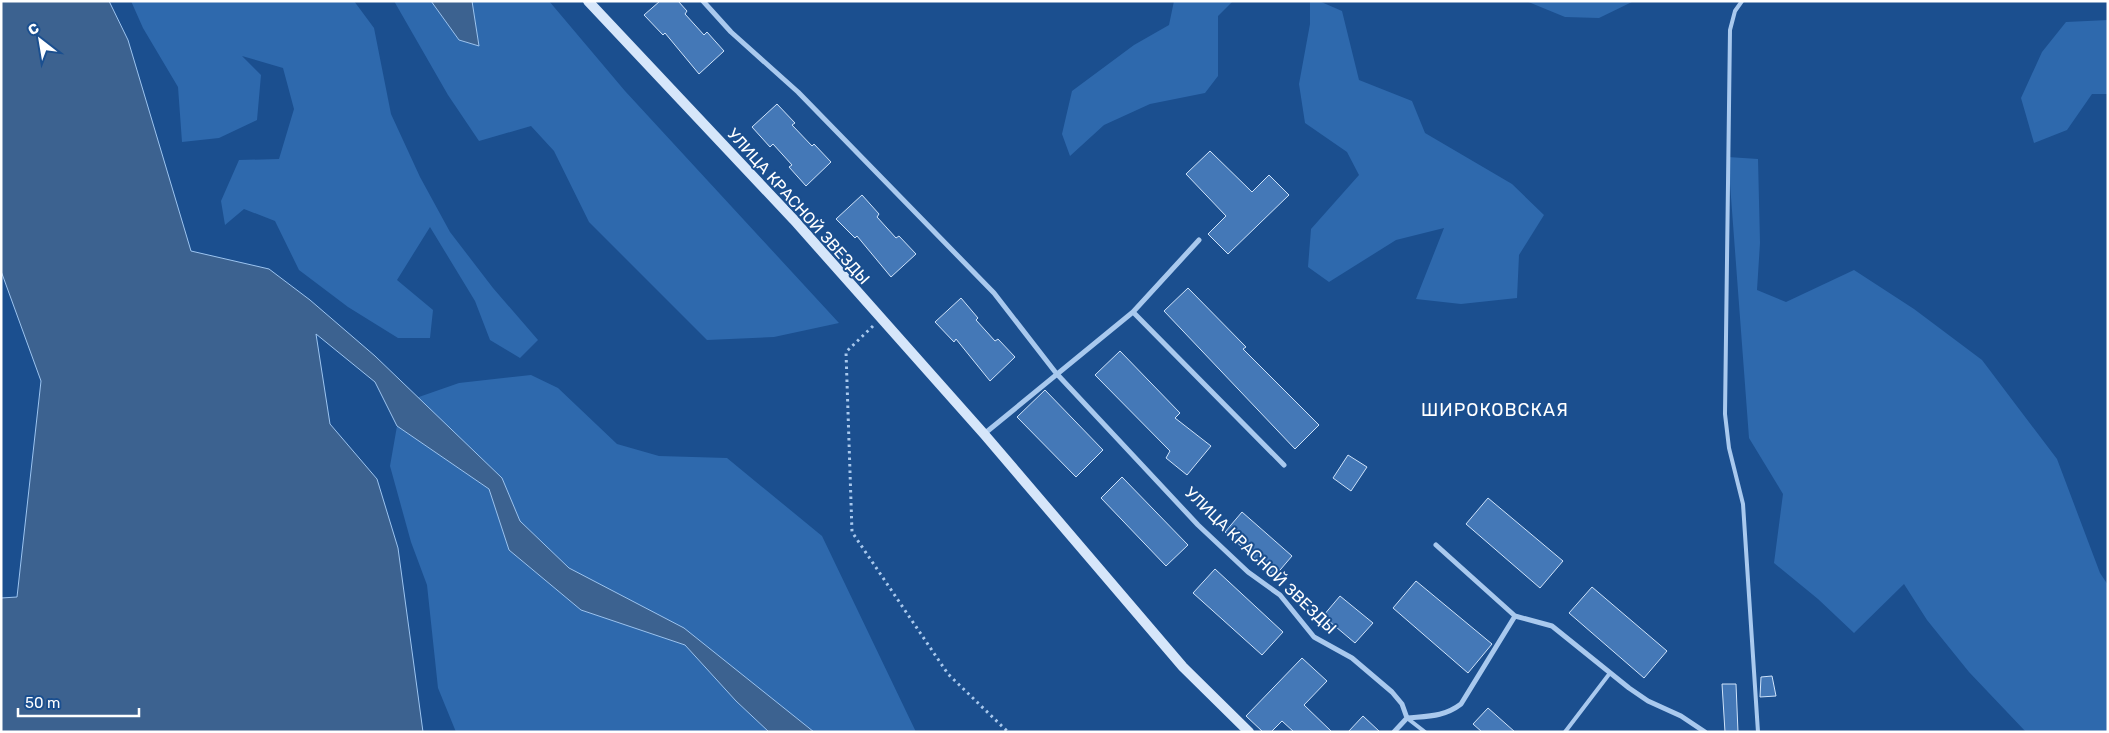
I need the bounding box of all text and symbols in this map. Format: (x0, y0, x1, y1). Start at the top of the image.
north arrow (15, 15, 65, 65)
text: С (25, 19, 42, 39)
street label: УЛИЦА КРАСНОЙ ЗВЕЗДЫ (724, 124, 874, 288)
district label: ШИРОКОВСКАЯ (1421, 399, 1569, 421)
street label: УЛИЦА КРАСНОЙ ЗВЕЗДЫ (1181, 483, 1340, 638)
scale bar (18, 686, 139, 718)
text: 50 m (25, 694, 60, 712)

